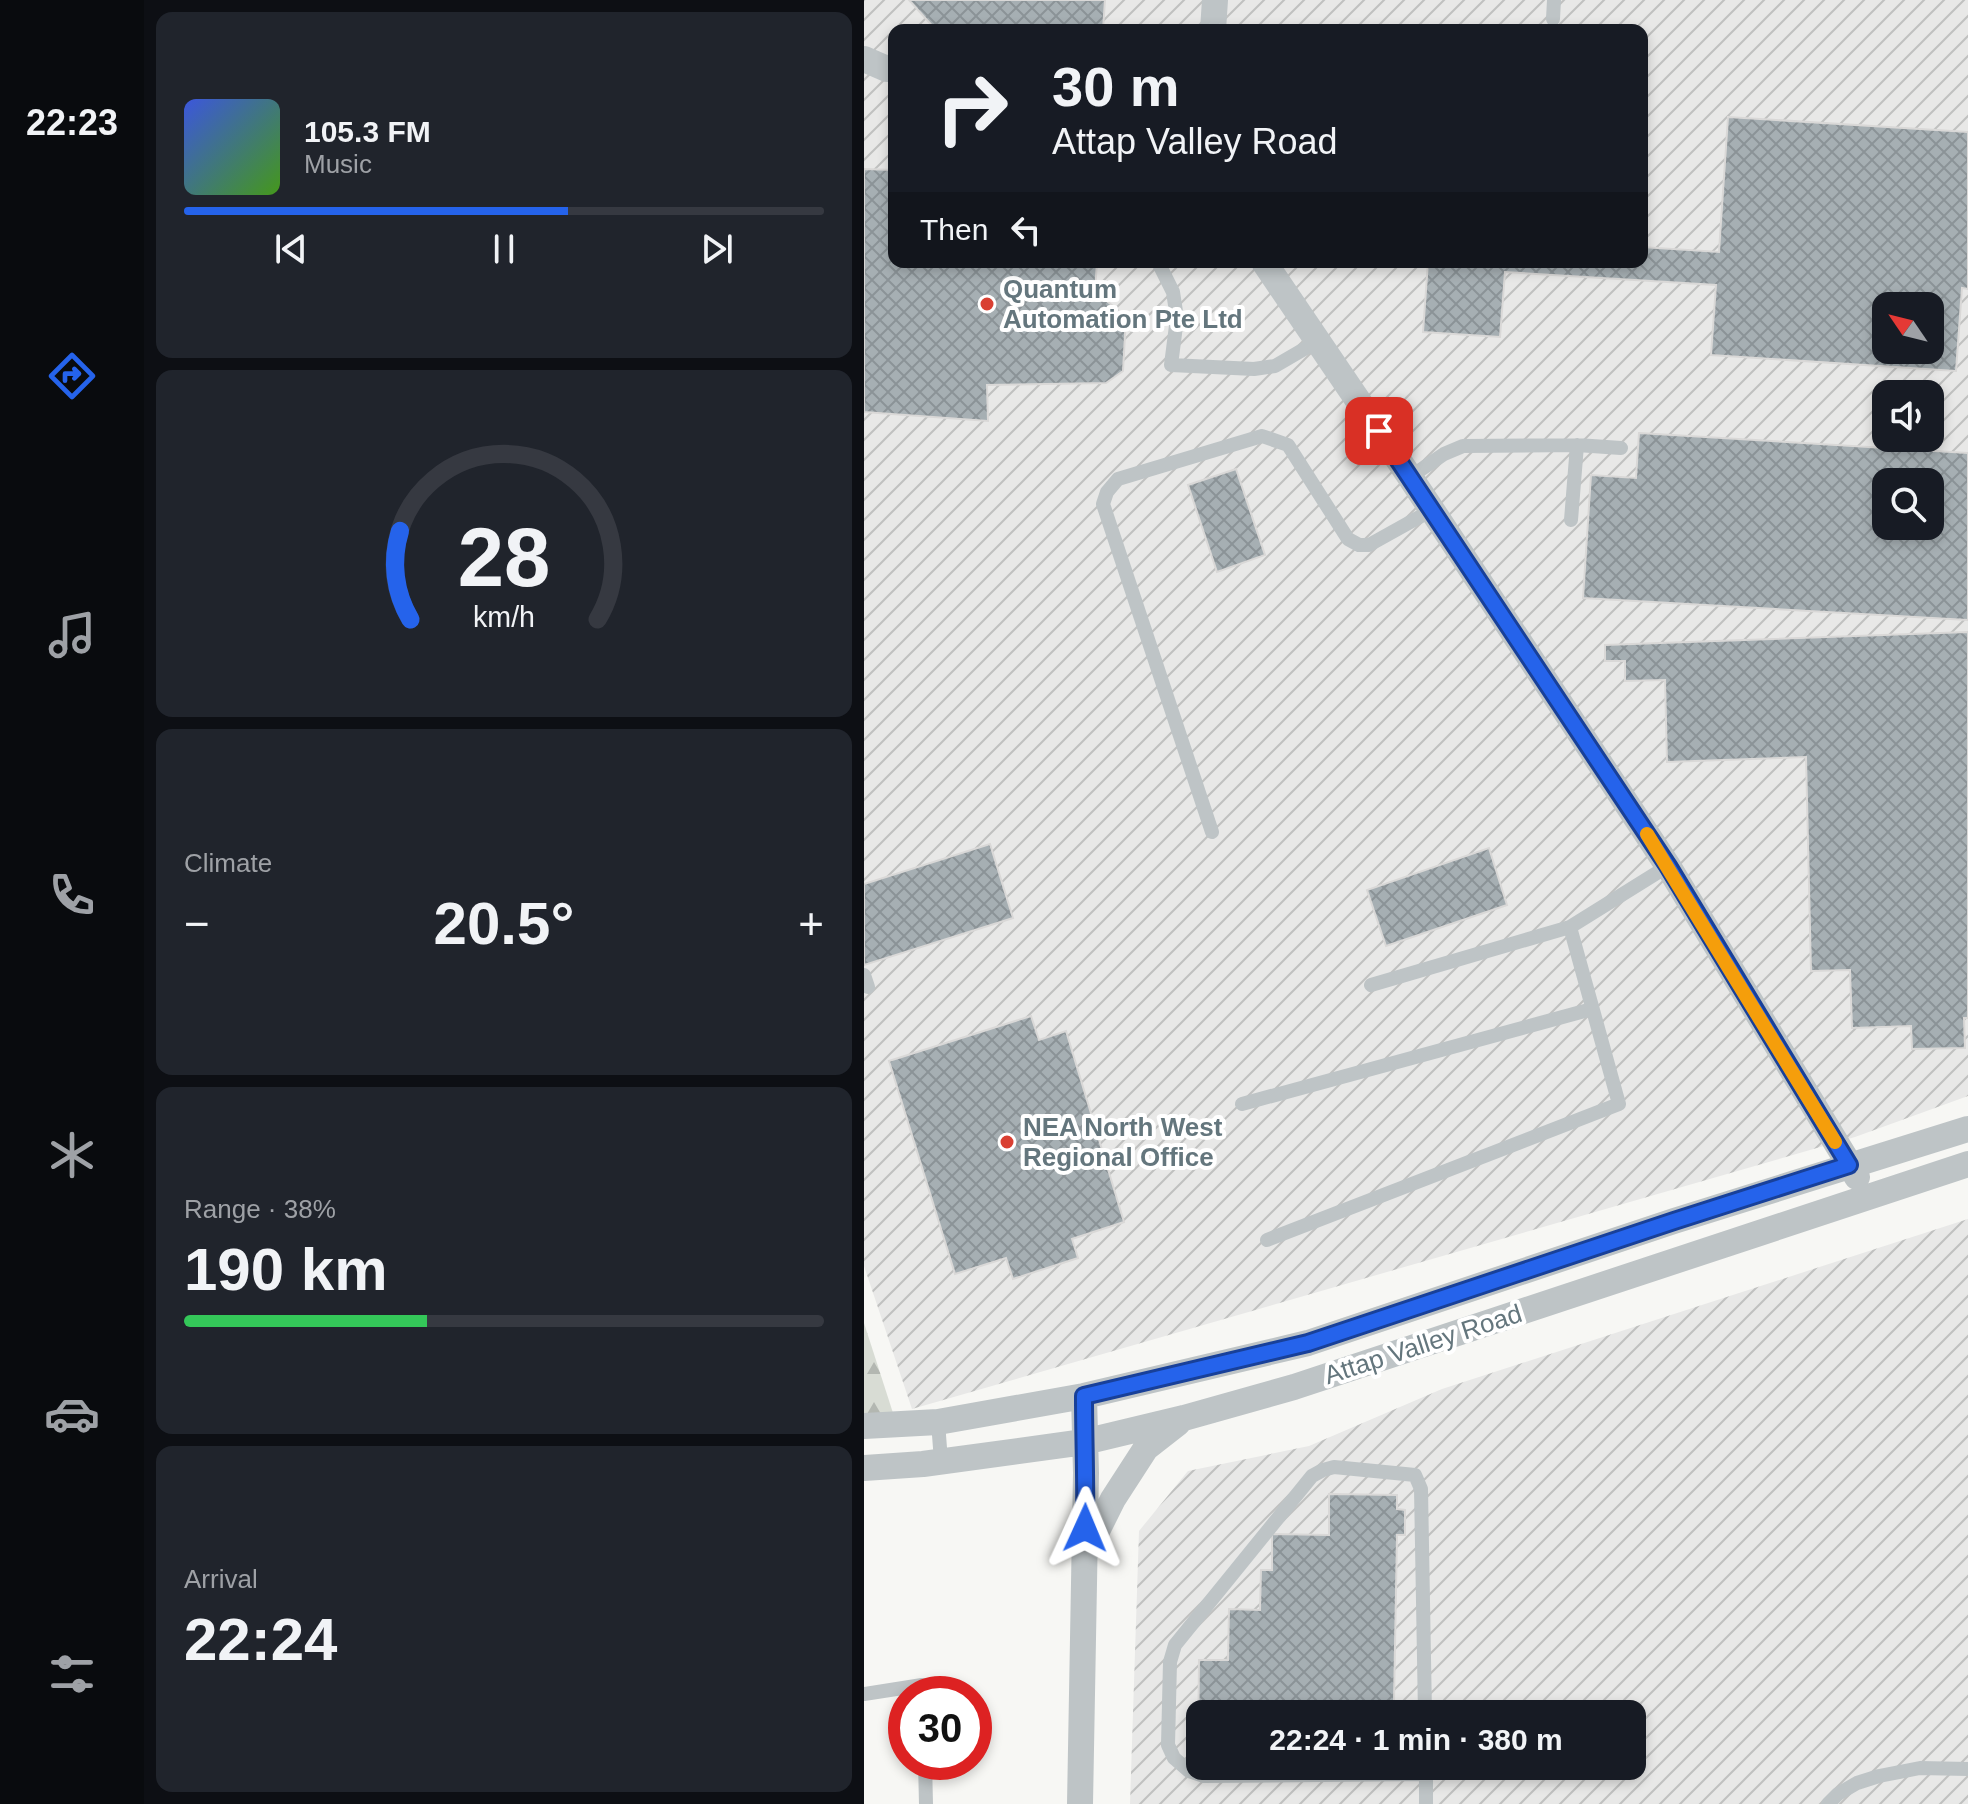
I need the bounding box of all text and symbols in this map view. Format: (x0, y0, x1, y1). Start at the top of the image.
text: 30 m (1052, 55, 1180, 118)
icon: right (920, 56, 1024, 160)
text: 22:23 (26, 102, 118, 143)
text: 105.3 FM (304, 115, 431, 148)
text: Attap Valley Road (1052, 121, 1338, 162)
text: Music (304, 149, 372, 179)
icon: left (1004, 208, 1048, 252)
text: Then (920, 213, 988, 246)
icon: previous (269, 227, 313, 271)
icon: pause (482, 227, 526, 271)
icon: next (695, 227, 739, 271)
place label: Quantum Automation Pte Ltd (1003, 274, 1243, 334)
north arrow (1872, 292, 1944, 364)
map controls (1872, 292, 1944, 540)
marker: Quantum Automation Pte Ltd (978, 295, 996, 313)
icon: directions (44, 348, 100, 404)
button: sound (1872, 380, 1944, 452)
pin (1345, 397, 1413, 465)
icon: arrive (1357, 409, 1401, 453)
button: search (1872, 468, 1944, 540)
text: 28 (458, 510, 550, 603)
text: km/h (473, 601, 535, 633)
icon: music (44, 607, 100, 663)
text: Climate (184, 848, 272, 878)
icon: phone (44, 867, 100, 923)
text: 20.5° (434, 890, 574, 957)
text: − (184, 899, 210, 948)
text: + (798, 899, 824, 948)
place label: NEA North West Regional Office (1023, 1112, 1223, 1172)
icon: climate (44, 1127, 100, 1183)
marker: NEA North West Regional Office (998, 1133, 1016, 1151)
text: Range · 38% (184, 1194, 336, 1224)
text: 190 km (184, 1236, 388, 1303)
street label: Attap Valley Road (1320, 1298, 1526, 1390)
icon: car (44, 1386, 100, 1442)
position arrow (1043, 1486, 1127, 1570)
text: Arrival (184, 1564, 258, 1594)
text: 22:24 (184, 1606, 337, 1673)
icon: filters (44, 1646, 100, 1702)
speed limit sign: 30 (888, 1676, 992, 1780)
text: 22:24 · 1 min · 380 m (1269, 1723, 1563, 1756)

